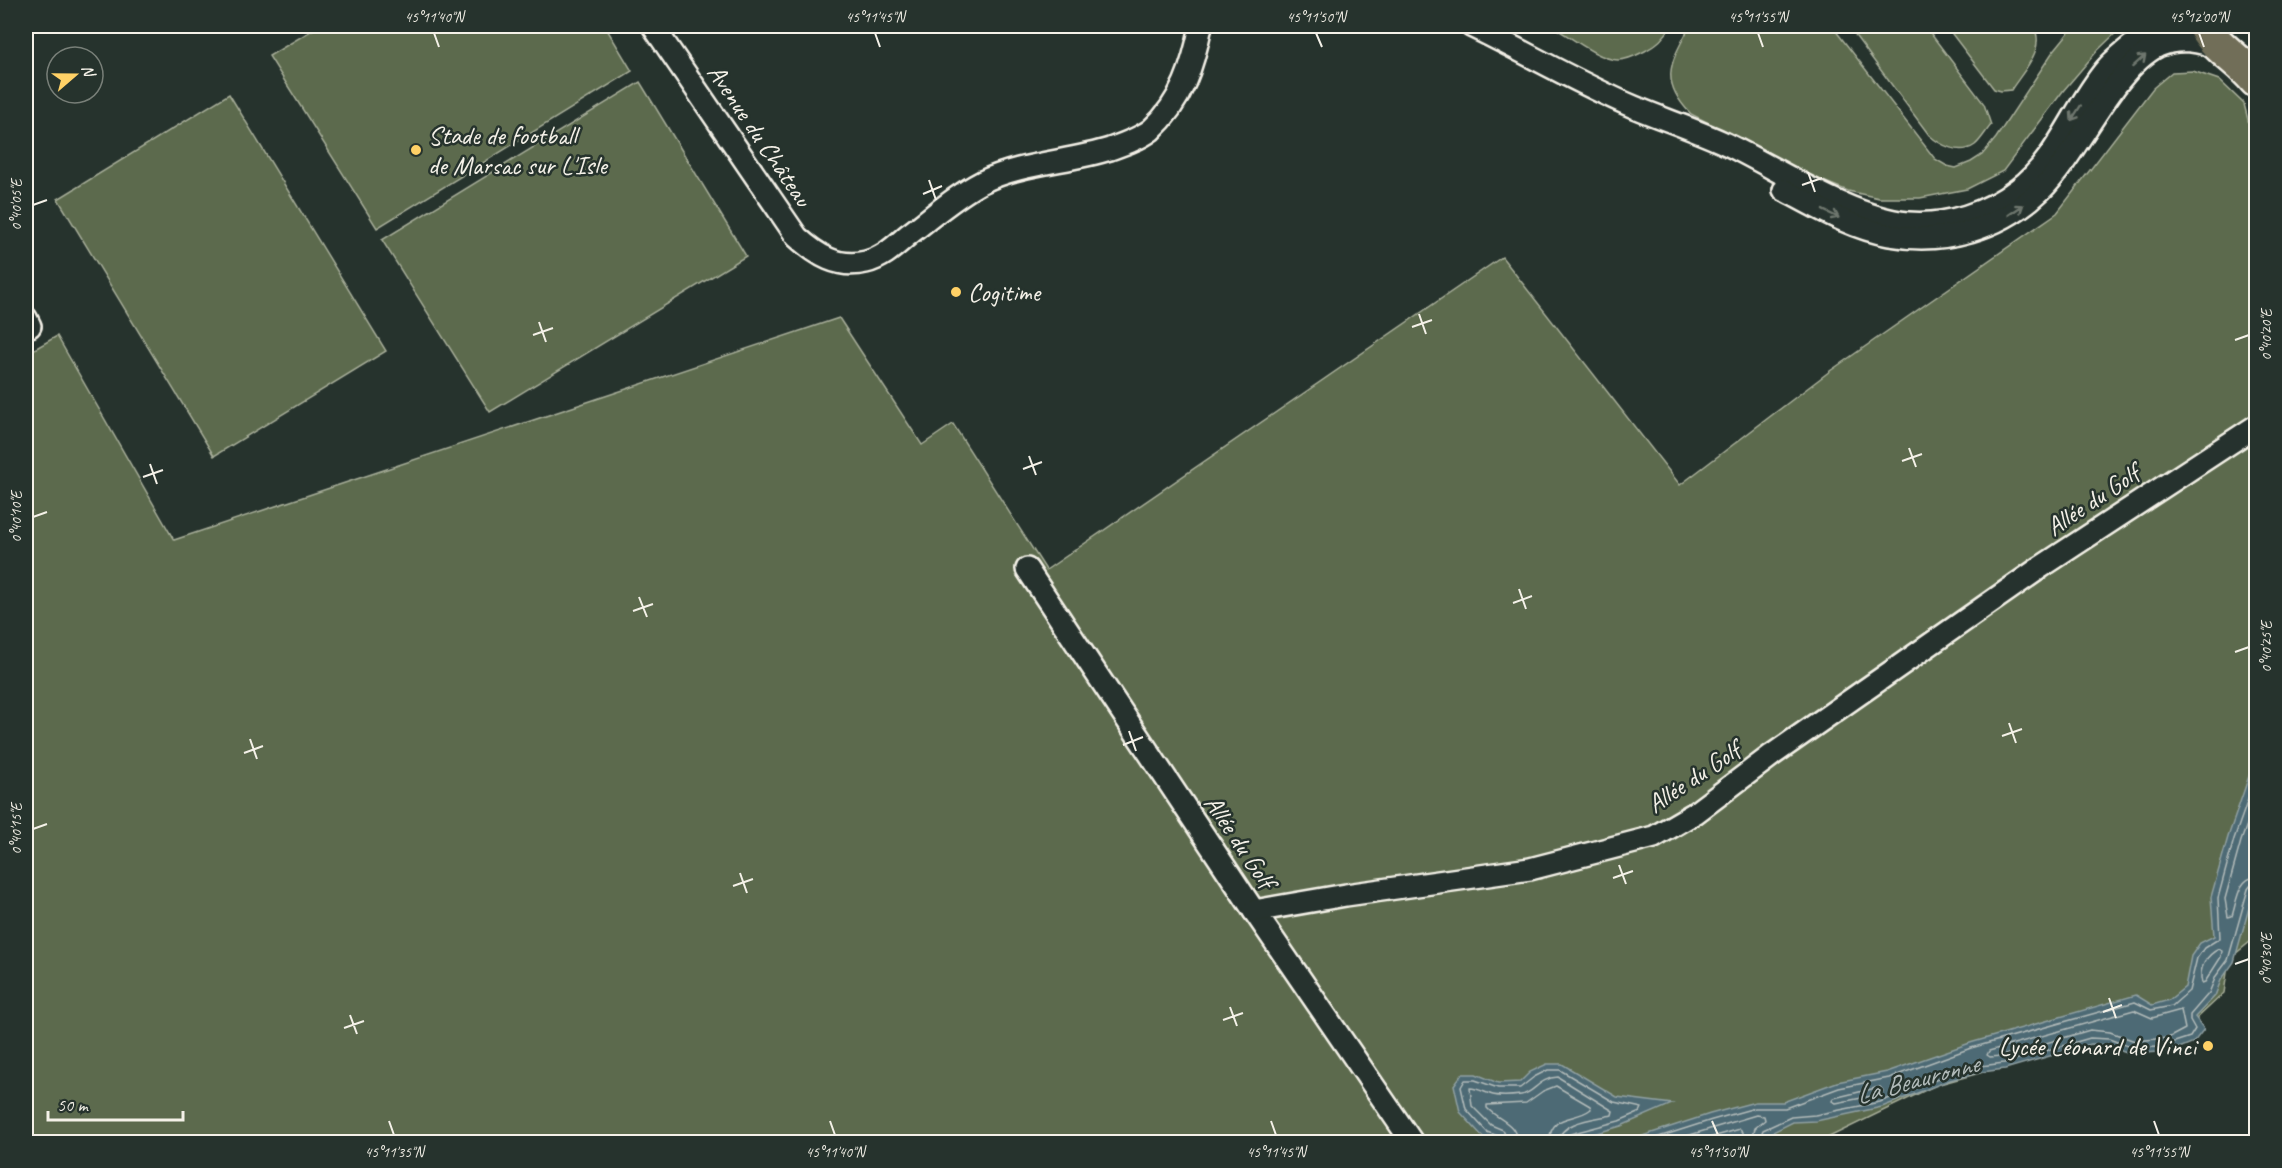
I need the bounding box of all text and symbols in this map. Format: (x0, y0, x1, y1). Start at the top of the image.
text: 45°11'40"N (404, 8, 467, 27)
text: 45°11'45"N (845, 8, 908, 27)
text: 45°11'50"N (1286, 8, 1349, 27)
text: 45°11'55"N (1728, 8, 1791, 27)
text: 45°12'00"N (2169, 8, 2232, 27)
north arrow (45, 45, 105, 105)
one-way arrow (2132, 54, 2147, 68)
street label: Avenue du Château (700, 58, 820, 214)
text: N (77, 62, 100, 81)
one-way arrow (2069, 104, 2082, 121)
place label: Stade de football de Marsac sur L'Isle (428, 119, 609, 182)
marker: Stade de football de Marsac sur L'Isle (409, 143, 423, 157)
text: 0°40'05"E (7, 177, 26, 231)
one-way arrow (2007, 204, 2024, 216)
one-way arrow (1821, 208, 1839, 220)
place label: Cogitime (968, 276, 1043, 309)
marker: Cogitime (949, 285, 963, 299)
text: 0°40'20"E (2257, 307, 2276, 361)
street label: Allée du Golf (2040, 454, 2150, 543)
text: 0°40'10"E (7, 489, 26, 543)
text: 0°40'25"E (2257, 619, 2276, 673)
street label: Allée du Golf (1641, 731, 1751, 820)
street label: Allée du Golf (1197, 789, 1286, 899)
text: 0°40'15"E (7, 801, 26, 855)
text: 0°40'30"E (2257, 931, 2276, 985)
place label: Lycée Léonard de Vinci (1999, 1030, 2199, 1063)
marker: Lycée Léonard de Vinci (2201, 1039, 2215, 1053)
water label: La Beauronne (1852, 1045, 1986, 1112)
scale bar (48, 1084, 183, 1122)
text: 50 m (57, 1094, 90, 1116)
text: 45°11'35"N (364, 1143, 427, 1162)
text: 45°11'40"N (805, 1143, 868, 1162)
text: 45°11'45"N (1246, 1143, 1309, 1162)
text: 45°11'50"N (1688, 1143, 1751, 1162)
text: 45°11'55"N (2129, 1143, 2192, 1162)

